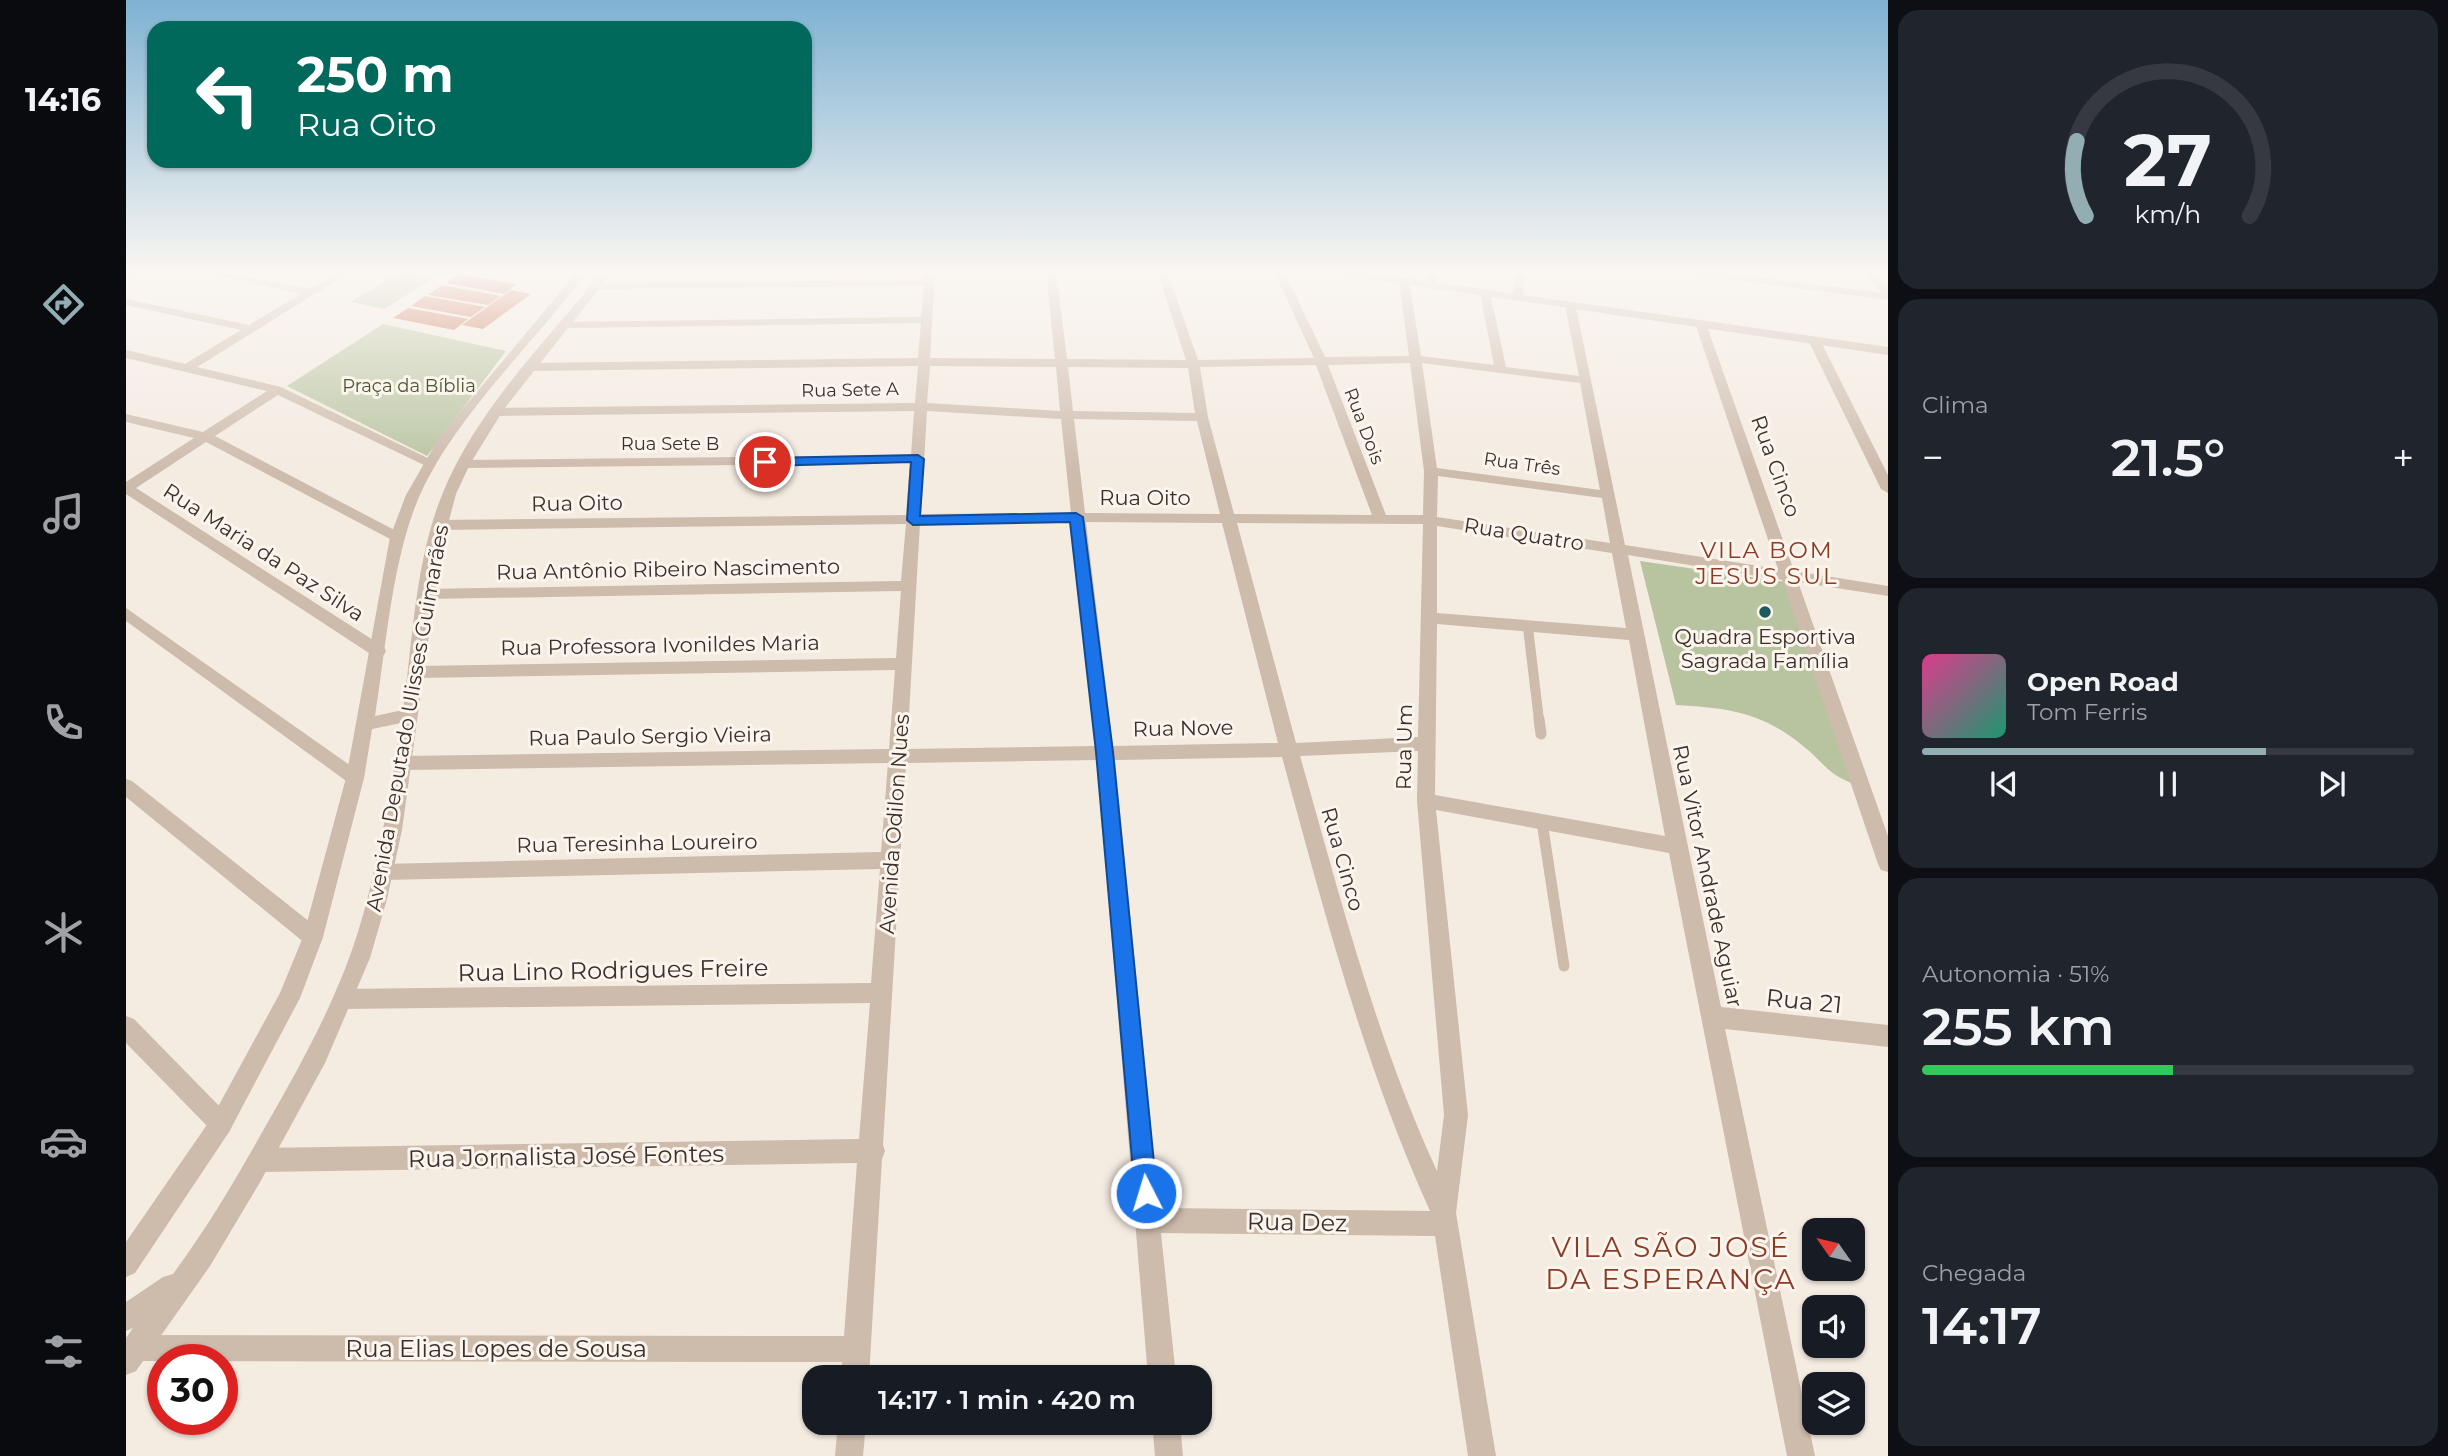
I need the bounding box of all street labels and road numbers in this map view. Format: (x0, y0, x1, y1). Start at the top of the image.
street label: Rua Sete A (801, 378, 899, 402)
street label: Rua Dois (1339, 385, 1389, 468)
street label: Rua Cinco (1746, 412, 1806, 520)
street label: Rua Sete B (621, 433, 719, 455)
street label: Rua Três (1482, 448, 1562, 480)
street label: Rua Maria da Paz Silva (159, 478, 369, 626)
street label: Rua Oito (1099, 485, 1191, 510)
street label: Rua Oito (531, 490, 623, 516)
street label: Rua Quatro (1462, 512, 1586, 556)
street label: Avenida Deputado Ulisses Guimarães (361, 523, 453, 913)
street label: Rua Antônio Ribeiro Nascimento (496, 554, 840, 584)
street label: Rua Professora Ivonildes Maria (500, 630, 820, 660)
street label: Rua Um (1391, 704, 1417, 790)
street label: Avenida Odilon Nues (874, 713, 914, 935)
street label: Rua Nove (1132, 715, 1234, 741)
street label: Rua Paulo Sergio Vieira (528, 721, 772, 751)
street label: Rua Vitor Andrade Aguiar (1668, 742, 1748, 1010)
street label: Rua Cinco (1316, 804, 1370, 914)
street label: Rua Teresinha Loureiro (516, 828, 758, 858)
street label: Rua Lino Rodrigues Freire (457, 953, 769, 987)
street label: Rua 21 (1765, 983, 1843, 1019)
street label: Rua Jornalista José Fontes (408, 1139, 724, 1173)
street label: Rua Dez (1247, 1207, 1347, 1237)
street label: Rua Elias Lopes de Sousa (345, 1334, 647, 1363)

